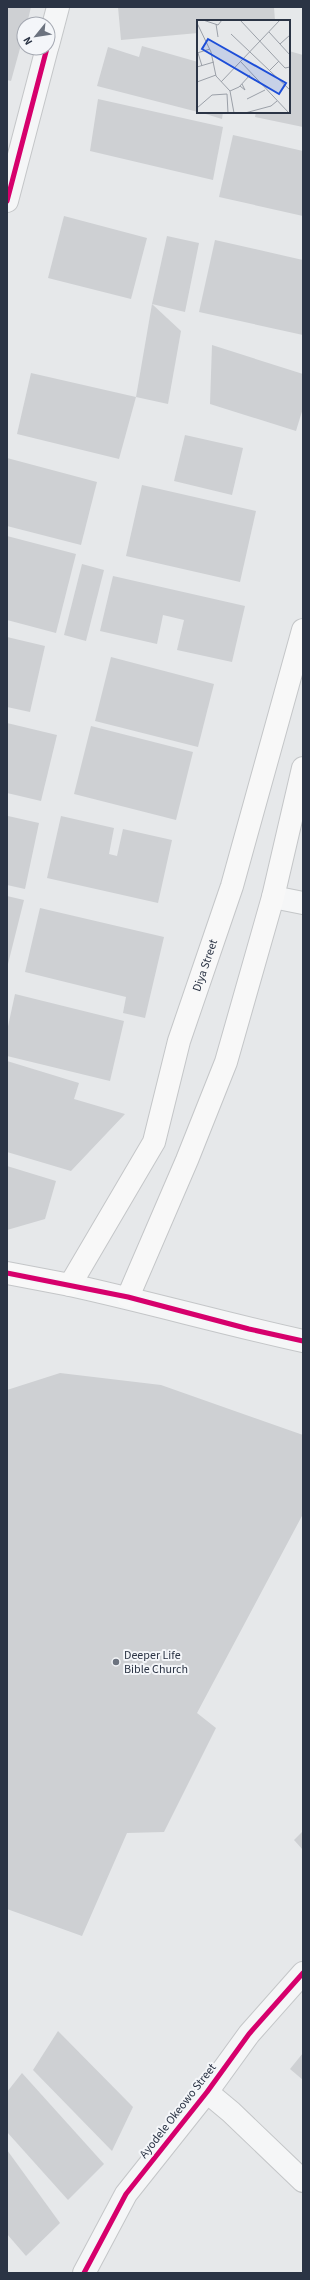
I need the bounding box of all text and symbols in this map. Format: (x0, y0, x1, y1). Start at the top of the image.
north arrow (16, 16, 56, 56)
inset map (197, 20, 290, 113)
text: N (19, 34, 36, 48)
street label: Diya Street (188, 937, 222, 994)
place label: Deeper Life Bible Church (124, 1647, 188, 1678)
marker: Deeper Life Bible Church (111, 1657, 121, 1667)
street label: Ayodele Okeowo Street (136, 2060, 220, 2162)

